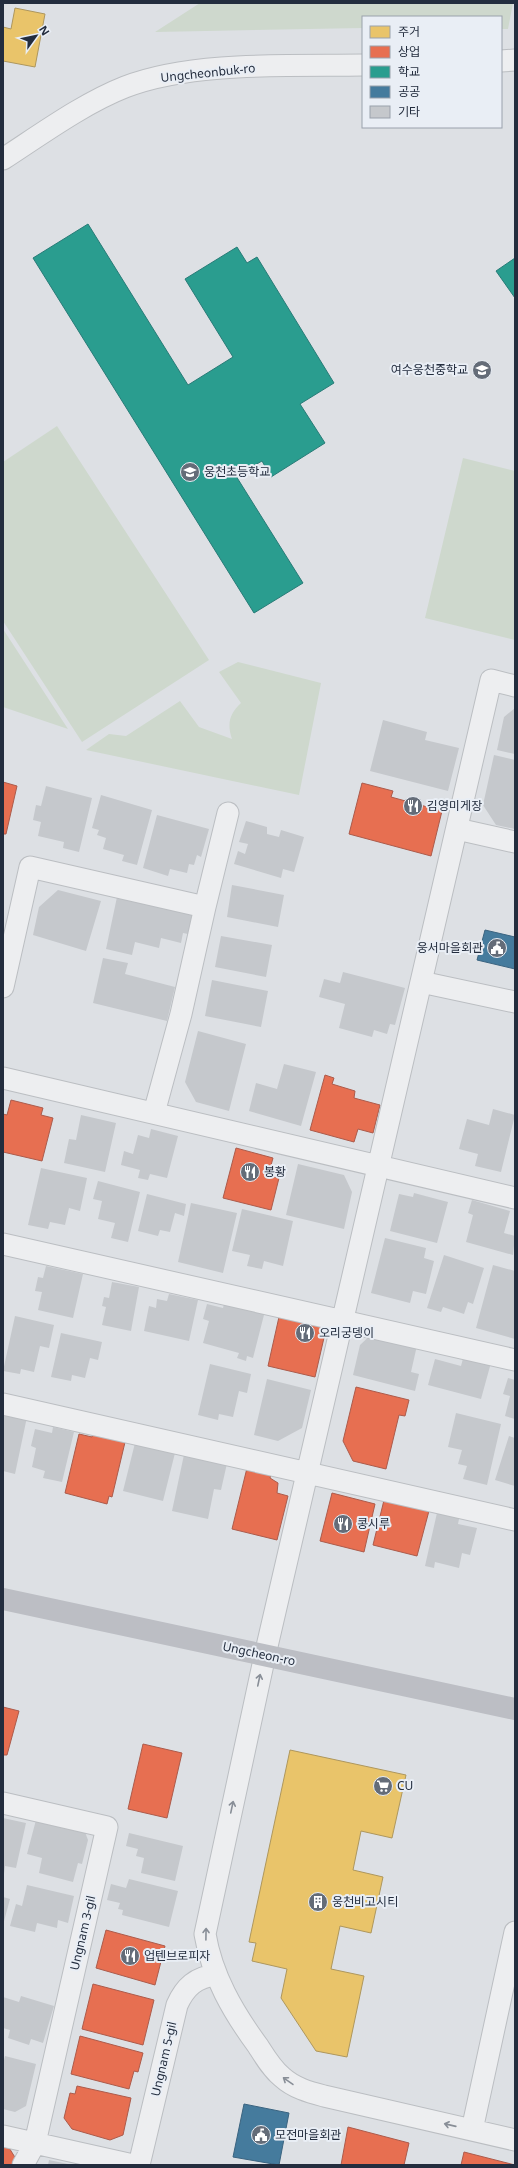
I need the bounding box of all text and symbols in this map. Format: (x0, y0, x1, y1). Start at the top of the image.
north arrow (16, 16, 56, 56)
legend (362, 16, 502, 128)
text: N (36, 22, 54, 38)
text: 주거 (398, 23, 420, 40)
text: 상업 (398, 43, 420, 60)
street label: Ungcheonbuk-ro (160, 59, 256, 86)
text: 학교 (398, 63, 420, 80)
text: 공공 (398, 83, 420, 100)
text: 기타 (398, 103, 420, 120)
school or university icon: 여수웅천중학교 (471, 359, 493, 381)
place label: 여수웅천중학교 (391, 361, 468, 378)
school or university icon: 웅천초등학교 (179, 461, 201, 483)
place label: 웅천초등학교 (204, 463, 270, 480)
restaurant icon: 김영미게장 (402, 795, 424, 817)
place label: 김영미게장 (427, 797, 482, 814)
public building icon: 웅서마을회관 (486, 937, 508, 959)
place label: 웅서마을회관 (417, 939, 483, 956)
restaurant icon: 봉황 (239, 1161, 261, 1183)
place label: 봉황 (264, 1163, 286, 1180)
restaurant icon: 오리궁뎅이 (294, 1322, 316, 1344)
place label: 오리궁뎅이 (319, 1324, 374, 1341)
restaurant icon: 콩시루 (332, 1513, 354, 1535)
place label: 콩시루 (357, 1515, 390, 1532)
street label: Ungcheon-ro (221, 1638, 297, 1670)
one-way arrow (256, 1674, 264, 1687)
supermarket icon: CU (372, 1775, 394, 1797)
place label: CU (397, 1777, 413, 1794)
one-way arrow (229, 1801, 237, 1814)
building icon: 웅천비고시티 (307, 1891, 329, 1913)
place label: 웅천비고시티 (332, 1893, 398, 1910)
street label: Ungnam 3-gil (66, 1894, 99, 1972)
one-way arrow (202, 1928, 210, 1941)
restaurant icon: 업텐브로피자 (119, 1945, 141, 1967)
place label: 업텐브로피자 (144, 1947, 210, 1964)
street label: Ungnam 5-gil (147, 2020, 180, 2098)
one-way arrow (283, 2077, 294, 2085)
one-way arrow (443, 2120, 456, 2128)
public building icon: 모전마을회관 (250, 2124, 272, 2146)
place label: 모전마을회관 (275, 2126, 341, 2143)

